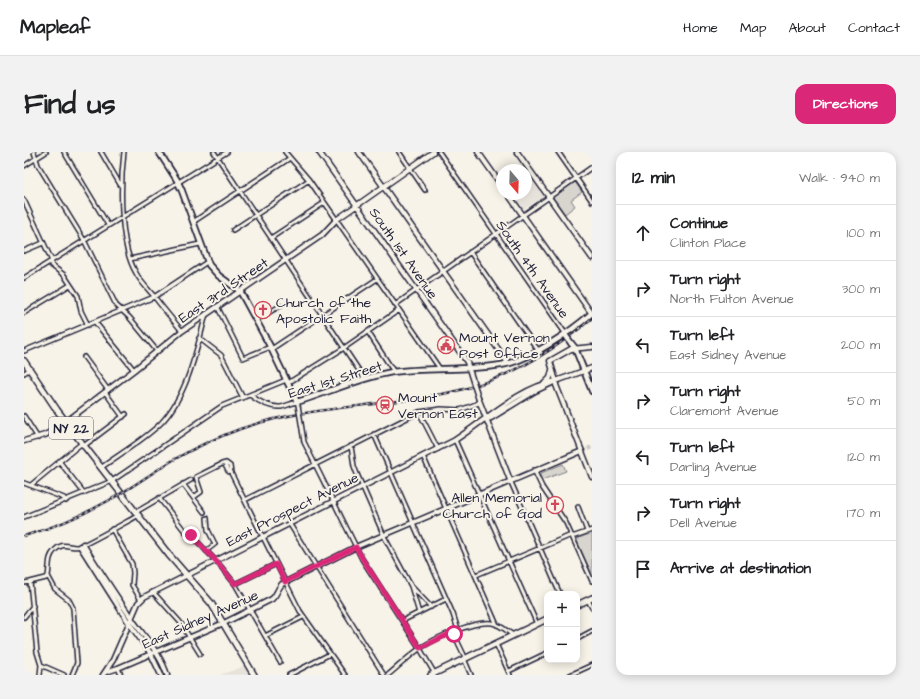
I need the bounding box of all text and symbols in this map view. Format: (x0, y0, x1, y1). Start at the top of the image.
text: Mapleaf (20, 14, 90, 41)
text: Home (683, 18, 718, 38)
text: Map (740, 18, 766, 38)
text: About (788, 18, 826, 38)
text: Contact (848, 18, 900, 38)
button: Directions (795, 84, 896, 124)
text: Find us (24, 85, 115, 124)
north arrow (496, 164, 532, 200)
text: 12 min (632, 166, 675, 190)
text: Walk · 940 m (799, 169, 880, 187)
street label: South 1st Avenue (364, 204, 443, 304)
text: Continue (670, 213, 728, 234)
street label: South 4th Avenue (491, 217, 574, 323)
icon: ahead (632, 222, 654, 244)
text: 100 m (847, 224, 880, 242)
text: Clinton Place (670, 234, 746, 252)
street label: East 3rd Street (175, 253, 273, 328)
text: Turn right (670, 269, 741, 290)
icon: right (632, 278, 654, 300)
text: 300 m (842, 280, 880, 298)
text: North Fulton Avenue (670, 290, 794, 308)
place label: Church of the Apostolic Faith (276, 293, 372, 329)
church icon: Church of the Apostolic Faith (253, 300, 273, 320)
text: Turn left (670, 325, 734, 346)
place label: Mount Vernon Post Office (459, 328, 550, 364)
icon: left (632, 334, 654, 356)
public building icon: Mount Vernon Post Office (436, 335, 456, 355)
text: 200 m (841, 336, 880, 354)
text: East Sidney Avenue (670, 346, 786, 364)
street label: East 1st Street (286, 356, 385, 404)
text: Turn right (670, 381, 741, 402)
place label: Mount Vernon East (398, 388, 478, 424)
icon: right (632, 390, 654, 412)
text: 50 m (847, 392, 880, 410)
station icon: Mount Vernon East (375, 395, 395, 415)
text: Claremont Avenue (670, 402, 779, 420)
road number: NY 22 (49, 417, 93, 439)
text: Turn left (670, 437, 734, 458)
icon: left (632, 446, 654, 468)
text: 120 m (847, 448, 880, 466)
text: Darling Avenue (670, 458, 757, 476)
street label: East Prospect Avenue (223, 468, 363, 552)
place label: Allen Memorial Church of God (442, 488, 542, 524)
text: Turn right (670, 493, 741, 514)
church icon: Allen Memorial Church of God (545, 495, 565, 515)
icon: right (632, 502, 654, 524)
text: 170 m (847, 504, 880, 522)
text: Dell Avenue (670, 514, 737, 532)
route end (182, 526, 200, 544)
icon: arrive (632, 558, 654, 580)
text: Arrive at destination (670, 558, 811, 579)
street label: East Sidney Avenue (139, 585, 262, 655)
map controls (544, 591, 580, 663)
button: + (544, 591, 580, 627)
route start (445, 625, 463, 643)
button: − (544, 627, 580, 663)

